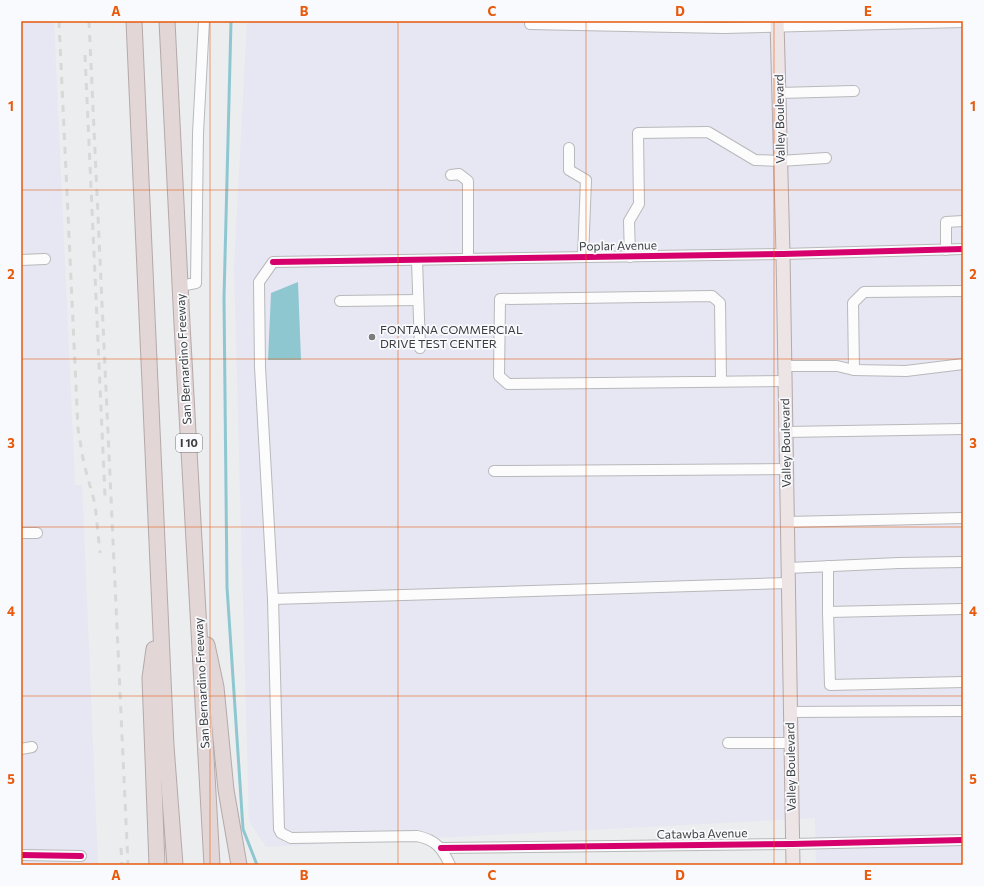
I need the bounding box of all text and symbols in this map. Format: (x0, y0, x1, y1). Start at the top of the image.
text: A (111, 3, 121, 19)
text: B (300, 3, 309, 19)
text: C (488, 3, 497, 19)
text: D (675, 3, 685, 19)
text: E (864, 3, 872, 19)
street label: Valley Boulevard (771, 74, 787, 164)
text: 1 (8, 98, 14, 114)
text: 1 (970, 98, 976, 114)
street label: Poplar Avenue (579, 237, 657, 253)
text: 2 (7, 266, 15, 282)
text: 2 (969, 266, 977, 282)
street label: San Bernardino Freeway (173, 293, 193, 425)
place label: FONTANA COMMERCIAL DRIVE TEST CENTER (380, 322, 523, 350)
marker: FONTANA COMMERCIAL DRIVE TEST CENTER (367, 332, 377, 342)
street label: Valley Boulevard (777, 398, 793, 488)
road number: I 10 (176, 434, 202, 452)
text: 3 (7, 435, 15, 451)
text: 3 (969, 435, 977, 451)
text: 4 (7, 603, 15, 619)
text: 4 (969, 603, 977, 619)
street label: San Bernardino Freeway (191, 617, 211, 749)
street label: Valley Boulevard (782, 722, 798, 812)
text: 5 (7, 771, 15, 787)
text: 5 (969, 771, 977, 787)
street label: Catawba Avenue (656, 825, 748, 841)
text: A (111, 867, 121, 883)
text: B (300, 867, 309, 883)
text: C (488, 867, 497, 883)
text: D (675, 867, 685, 883)
text: E (864, 867, 872, 883)

